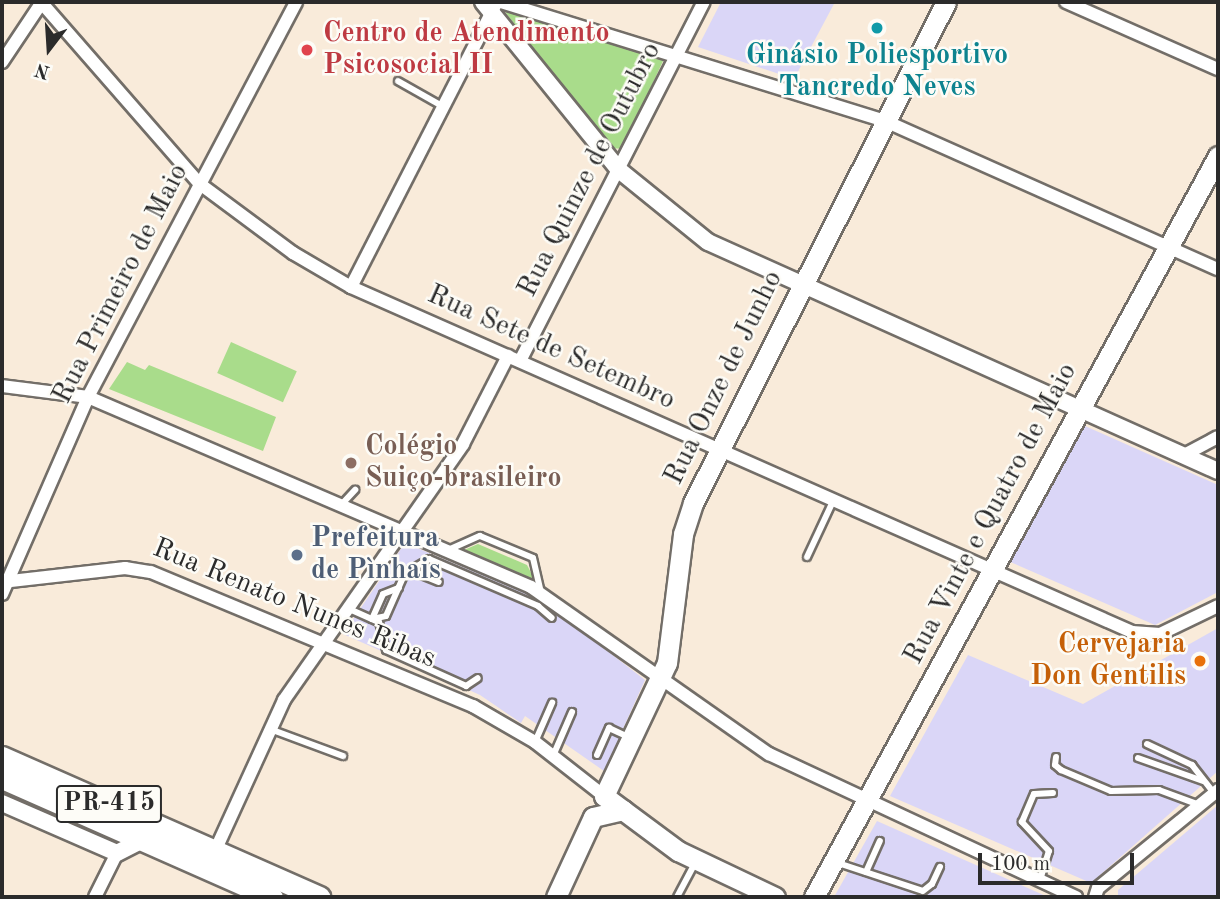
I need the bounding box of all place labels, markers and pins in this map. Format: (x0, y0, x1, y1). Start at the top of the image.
place label: Centro de Atendimento Psicosocial II (323, 17, 610, 83)
marker: Ginásio Poliesportivo Tancredo Neves (869, 20, 885, 36)
place label: Ginásio Poliesportivo Tancredo Neves (746, 39, 1008, 105)
marker: Centro de Atendimento Psicosocial II (297, 40, 317, 60)
place label: Colégio Suiço-brasileiro (365, 430, 562, 496)
marker: Colégio Suiço-brasileiro (343, 455, 359, 471)
place label: Prefeitura de Pìnhais (311, 522, 441, 588)
marker: Prefeitura de Pìnhais (289, 547, 305, 563)
place label: Cervejaria Don Gentilis (1030, 628, 1186, 694)
marker: Cervejaria Don Gentilis (1192, 653, 1208, 669)

